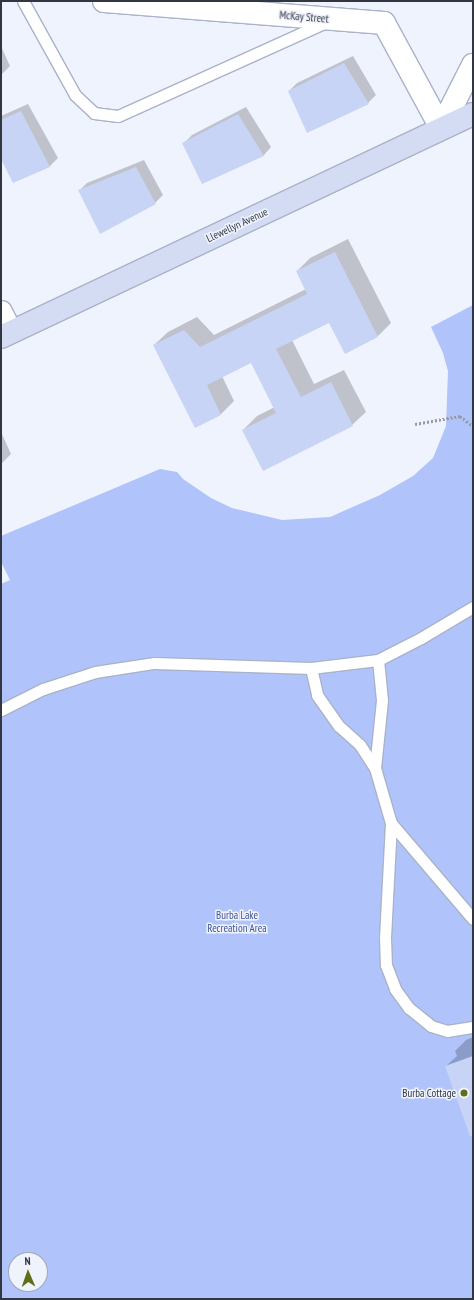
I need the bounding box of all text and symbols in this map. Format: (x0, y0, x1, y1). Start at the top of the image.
street label: McKay Street (279, 8, 329, 26)
street label: Llewellyn Avenue (204, 205, 270, 245)
park label: Burba Lake Recreation Area (207, 909, 267, 935)
place label: Burba Cottage (402, 1086, 456, 1100)
marker: Burba Cottage (459, 1088, 469, 1098)
north arrow (8, 1252, 48, 1292)
text: N (24, 1254, 31, 1268)

